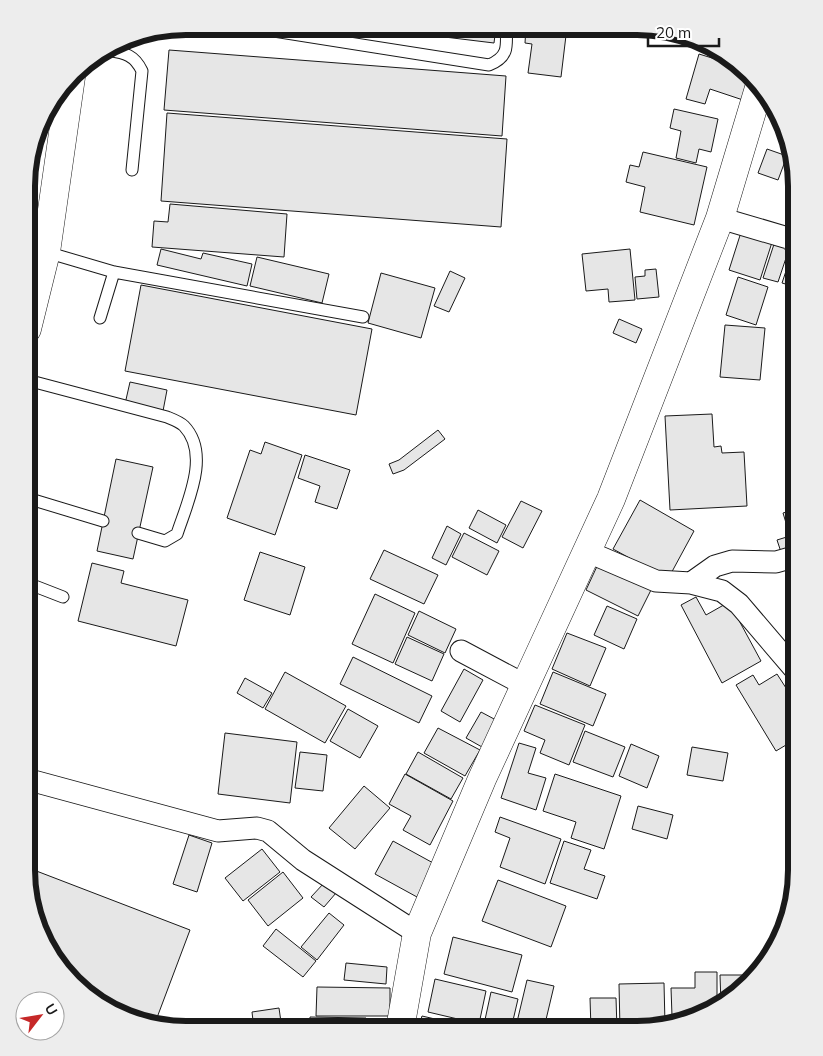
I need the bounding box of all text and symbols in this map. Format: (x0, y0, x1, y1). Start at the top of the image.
scale bar (648, 15, 719, 47)
text: 20 m (656, 23, 691, 42)
north arrow (15, 991, 65, 1041)
text: U (41, 1000, 62, 1018)

